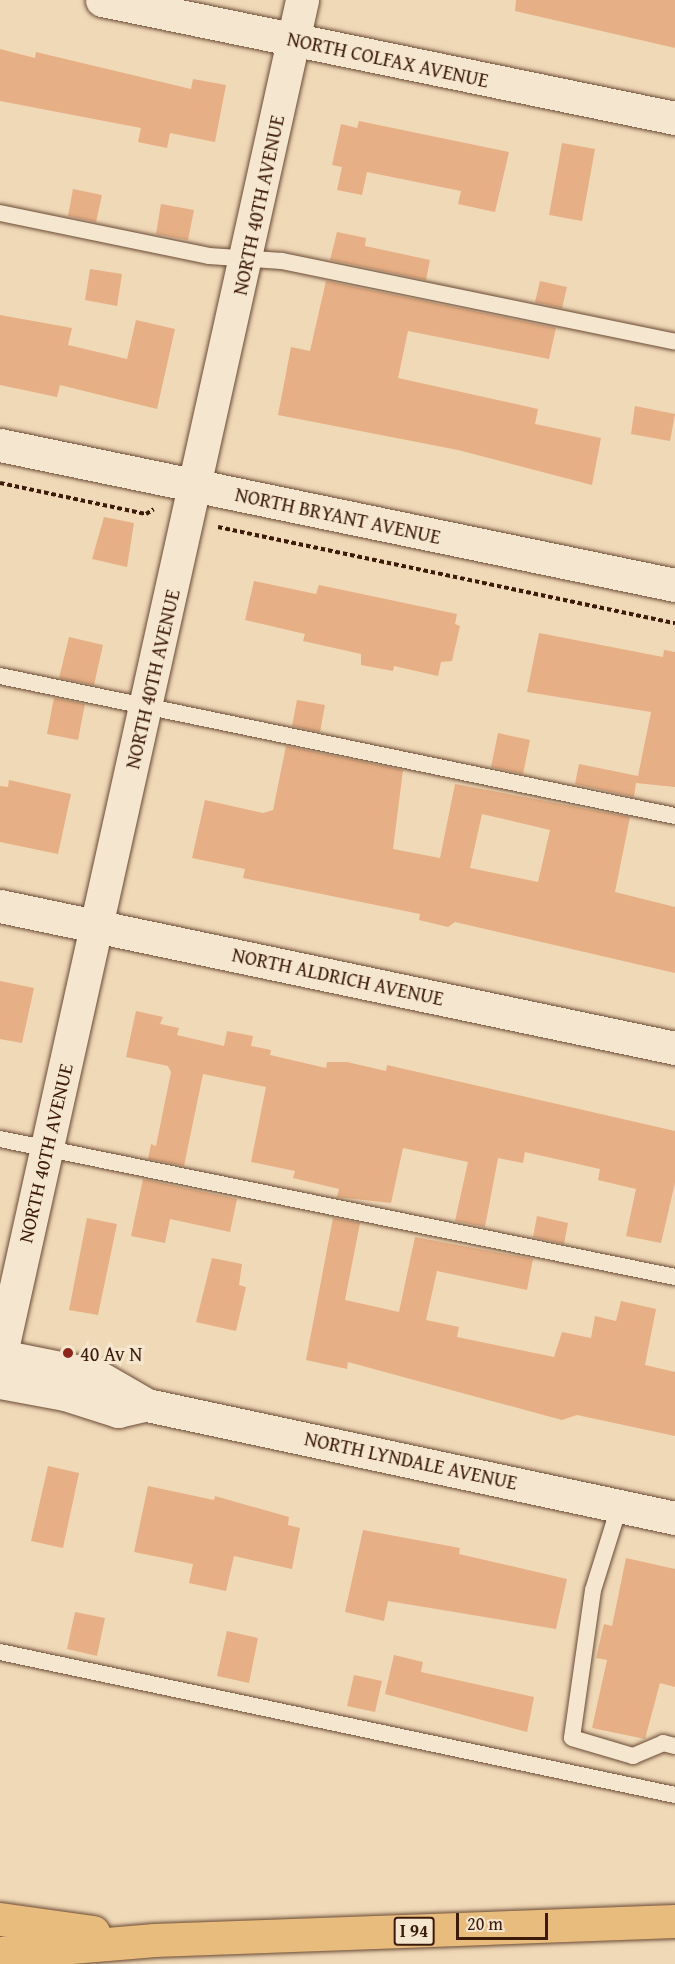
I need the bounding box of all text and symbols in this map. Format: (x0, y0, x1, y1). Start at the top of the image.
street label: NORTH COLFAX AVENUE (285, 26, 491, 92)
street label: NORTH 40TH AVENUE (227, 113, 289, 297)
street label: NORTH BRYANT AVENUE (233, 481, 443, 549)
street label: NORTH 40TH AVENUE (120, 587, 184, 771)
street label: NORTH ALDRICH AVENUE (230, 942, 446, 1010)
street label: NORTH 40TH AVENUE (13, 1061, 77, 1245)
place label: 40 Av N (80, 1341, 142, 1365)
marker: 40 Av N (61, 1346, 75, 1360)
street label: NORTH LYNDALE AVENUE (302, 1426, 520, 1494)
scale bar (459, 1901, 550, 1939)
text: 20 m (467, 1910, 503, 1937)
road number: I 94 (393, 1916, 435, 1946)

